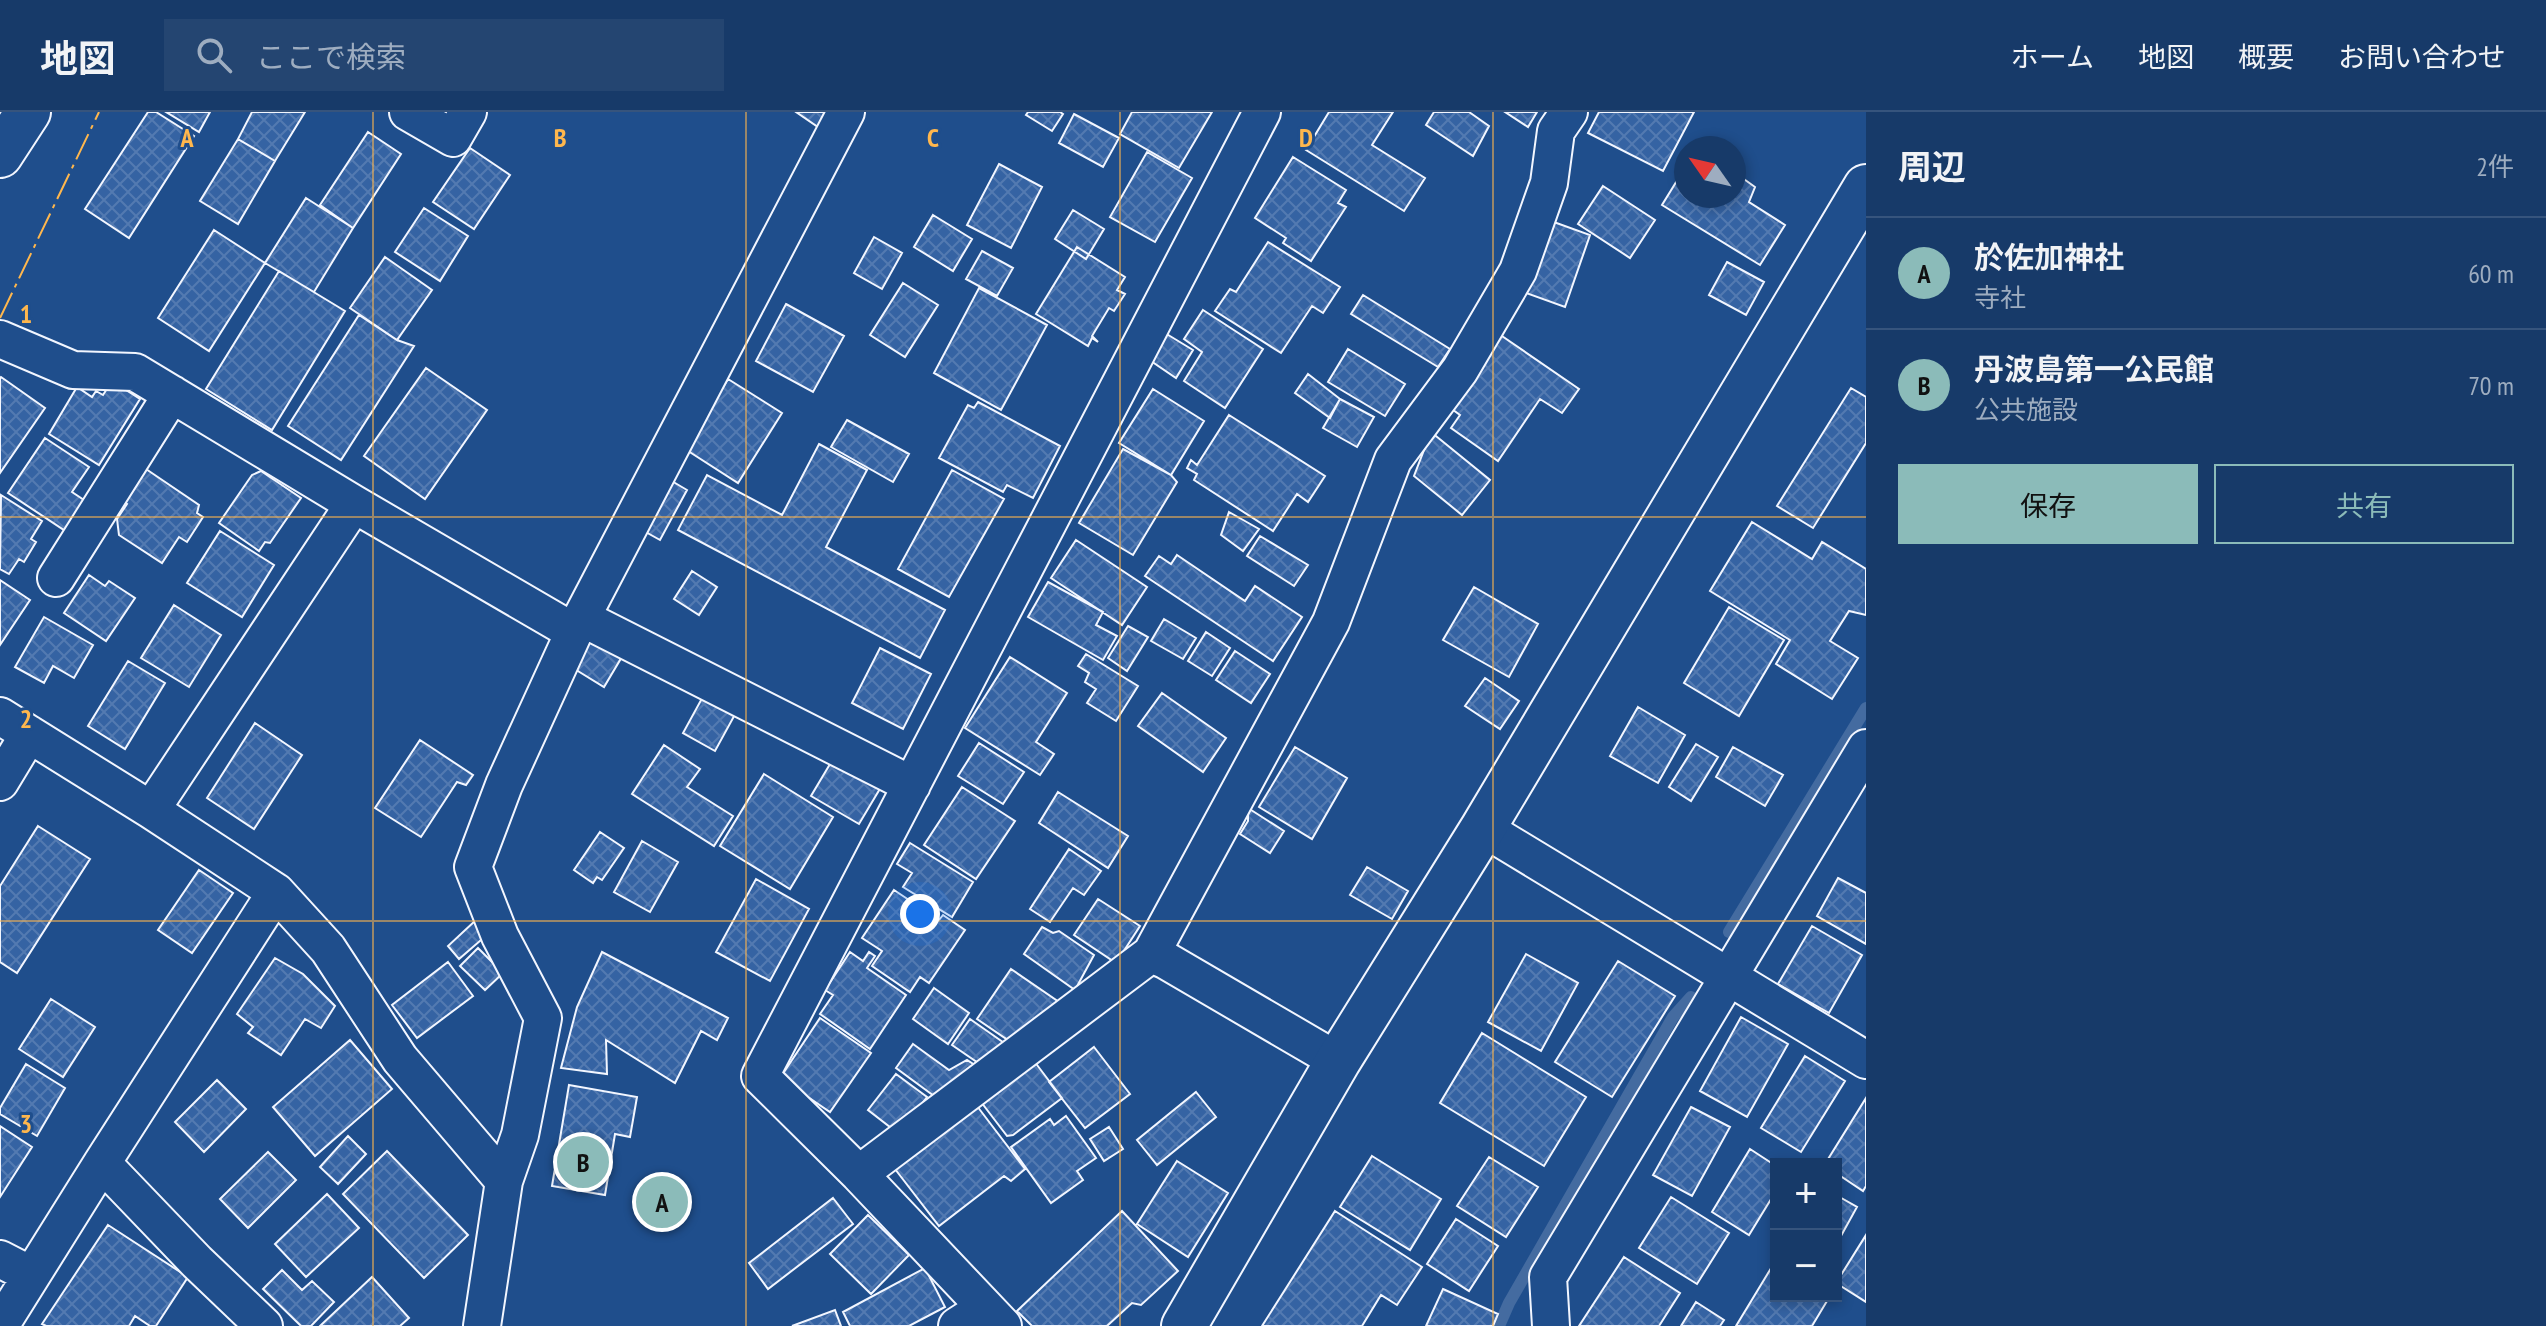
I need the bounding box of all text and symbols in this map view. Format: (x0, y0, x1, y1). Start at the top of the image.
search box (164, 19, 724, 91)
text: 地図 (40, 33, 116, 82)
icon: search (192, 33, 236, 77)
text: ここで検索 (256, 37, 406, 76)
text: ホーム (2011, 38, 2094, 75)
text: 地図 (2138, 38, 2194, 75)
text: 概要 (2238, 38, 2294, 75)
text: お問い合わせ (2338, 38, 2506, 75)
text: A (179, 121, 194, 154)
text: B (554, 121, 567, 154)
text: C (927, 121, 939, 154)
text: D (1299, 121, 1313, 154)
north arrow (1674, 136, 1746, 208)
text: 周辺 (1898, 144, 1966, 188)
text: 2件 (2476, 150, 2514, 183)
text: 於佐加神社 (1974, 237, 2124, 276)
text: A (1917, 257, 1931, 290)
text: 60 m (2468, 257, 2514, 290)
text: 寺社 (1974, 281, 2026, 314)
text: 1 (20, 297, 32, 330)
text: 丹波島第一公民館 (1974, 349, 2214, 388)
text: B (1918, 369, 1930, 402)
text: 70 m (2468, 369, 2514, 402)
text: 公共施設 (1974, 393, 2078, 426)
button: 保存 (1898, 464, 2198, 544)
button: 共有 (2214, 464, 2514, 544)
text: 2 (20, 702, 32, 735)
your location (900, 894, 940, 934)
text: 3 (20, 1107, 32, 1140)
pin: B (557, 1132, 609, 1192)
map controls (1770, 1158, 1842, 1302)
button: + (1770, 1158, 1842, 1230)
pin: A (636, 1172, 688, 1232)
button: − (1770, 1230, 1842, 1302)

